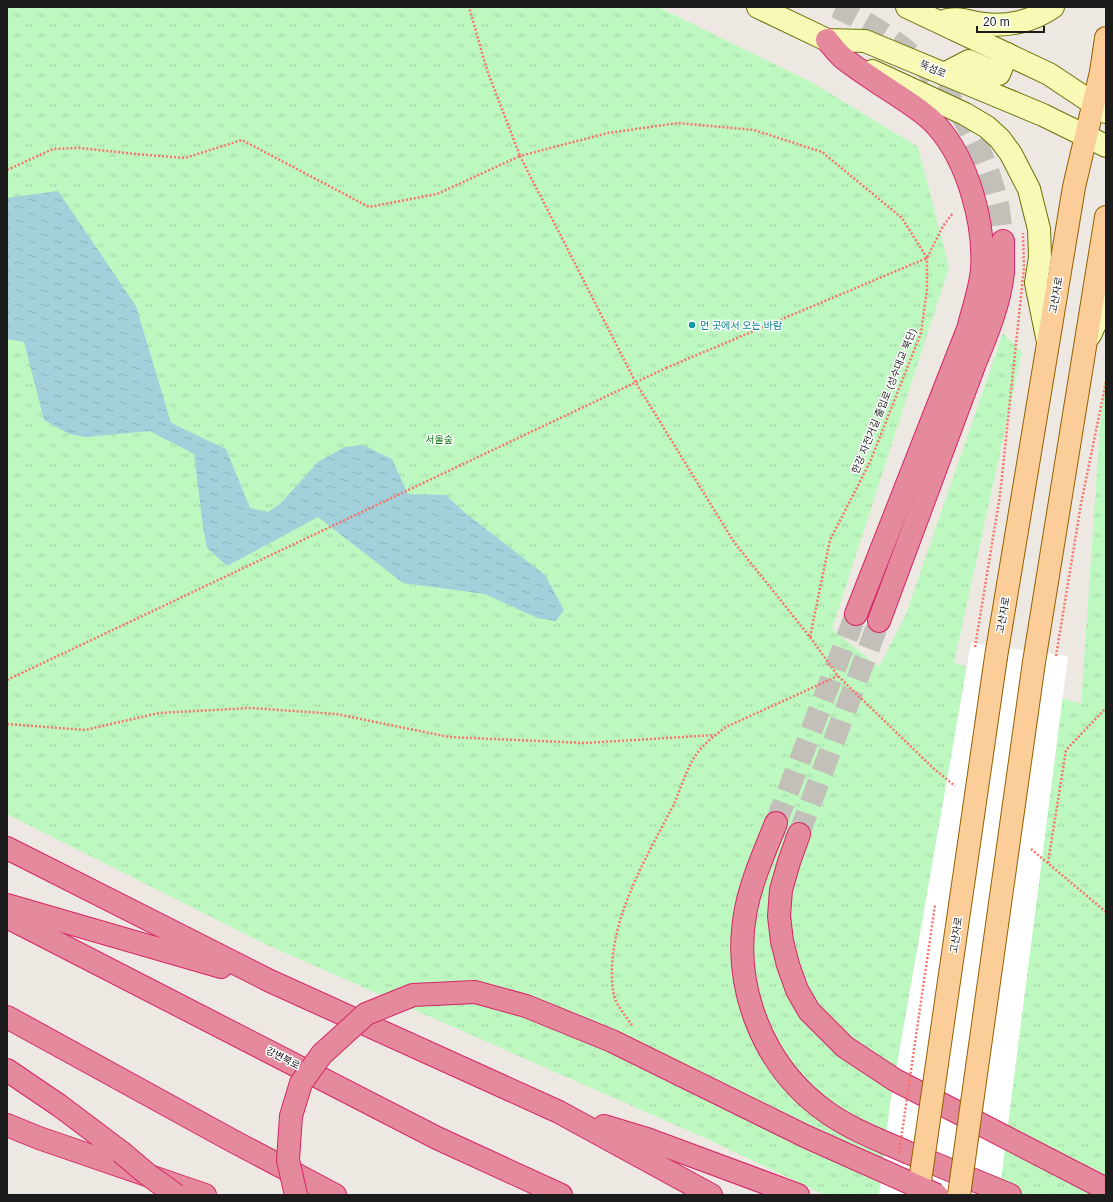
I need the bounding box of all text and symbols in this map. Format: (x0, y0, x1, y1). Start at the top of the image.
scale bar (977, 8, 1044, 34)
text: 20 m (983, 15, 1010, 29)
street label: 뚝섬로 (918, 59, 948, 79)
street label: 고산자로 (1047, 276, 1065, 314)
marker: 먼 곳에서 오는 바람 (687, 320, 697, 330)
place label: 먼 곳에서 오는 바람 (700, 320, 783, 331)
street label: 한강 자전거길 출입로 (성수대교 북단) (850, 327, 918, 475)
park label: 서울숲 (425, 434, 453, 445)
street label: 고산자로 (994, 596, 1012, 634)
street label: 고산자로 (948, 916, 964, 954)
street label: 강변북로 (264, 1045, 302, 1071)

